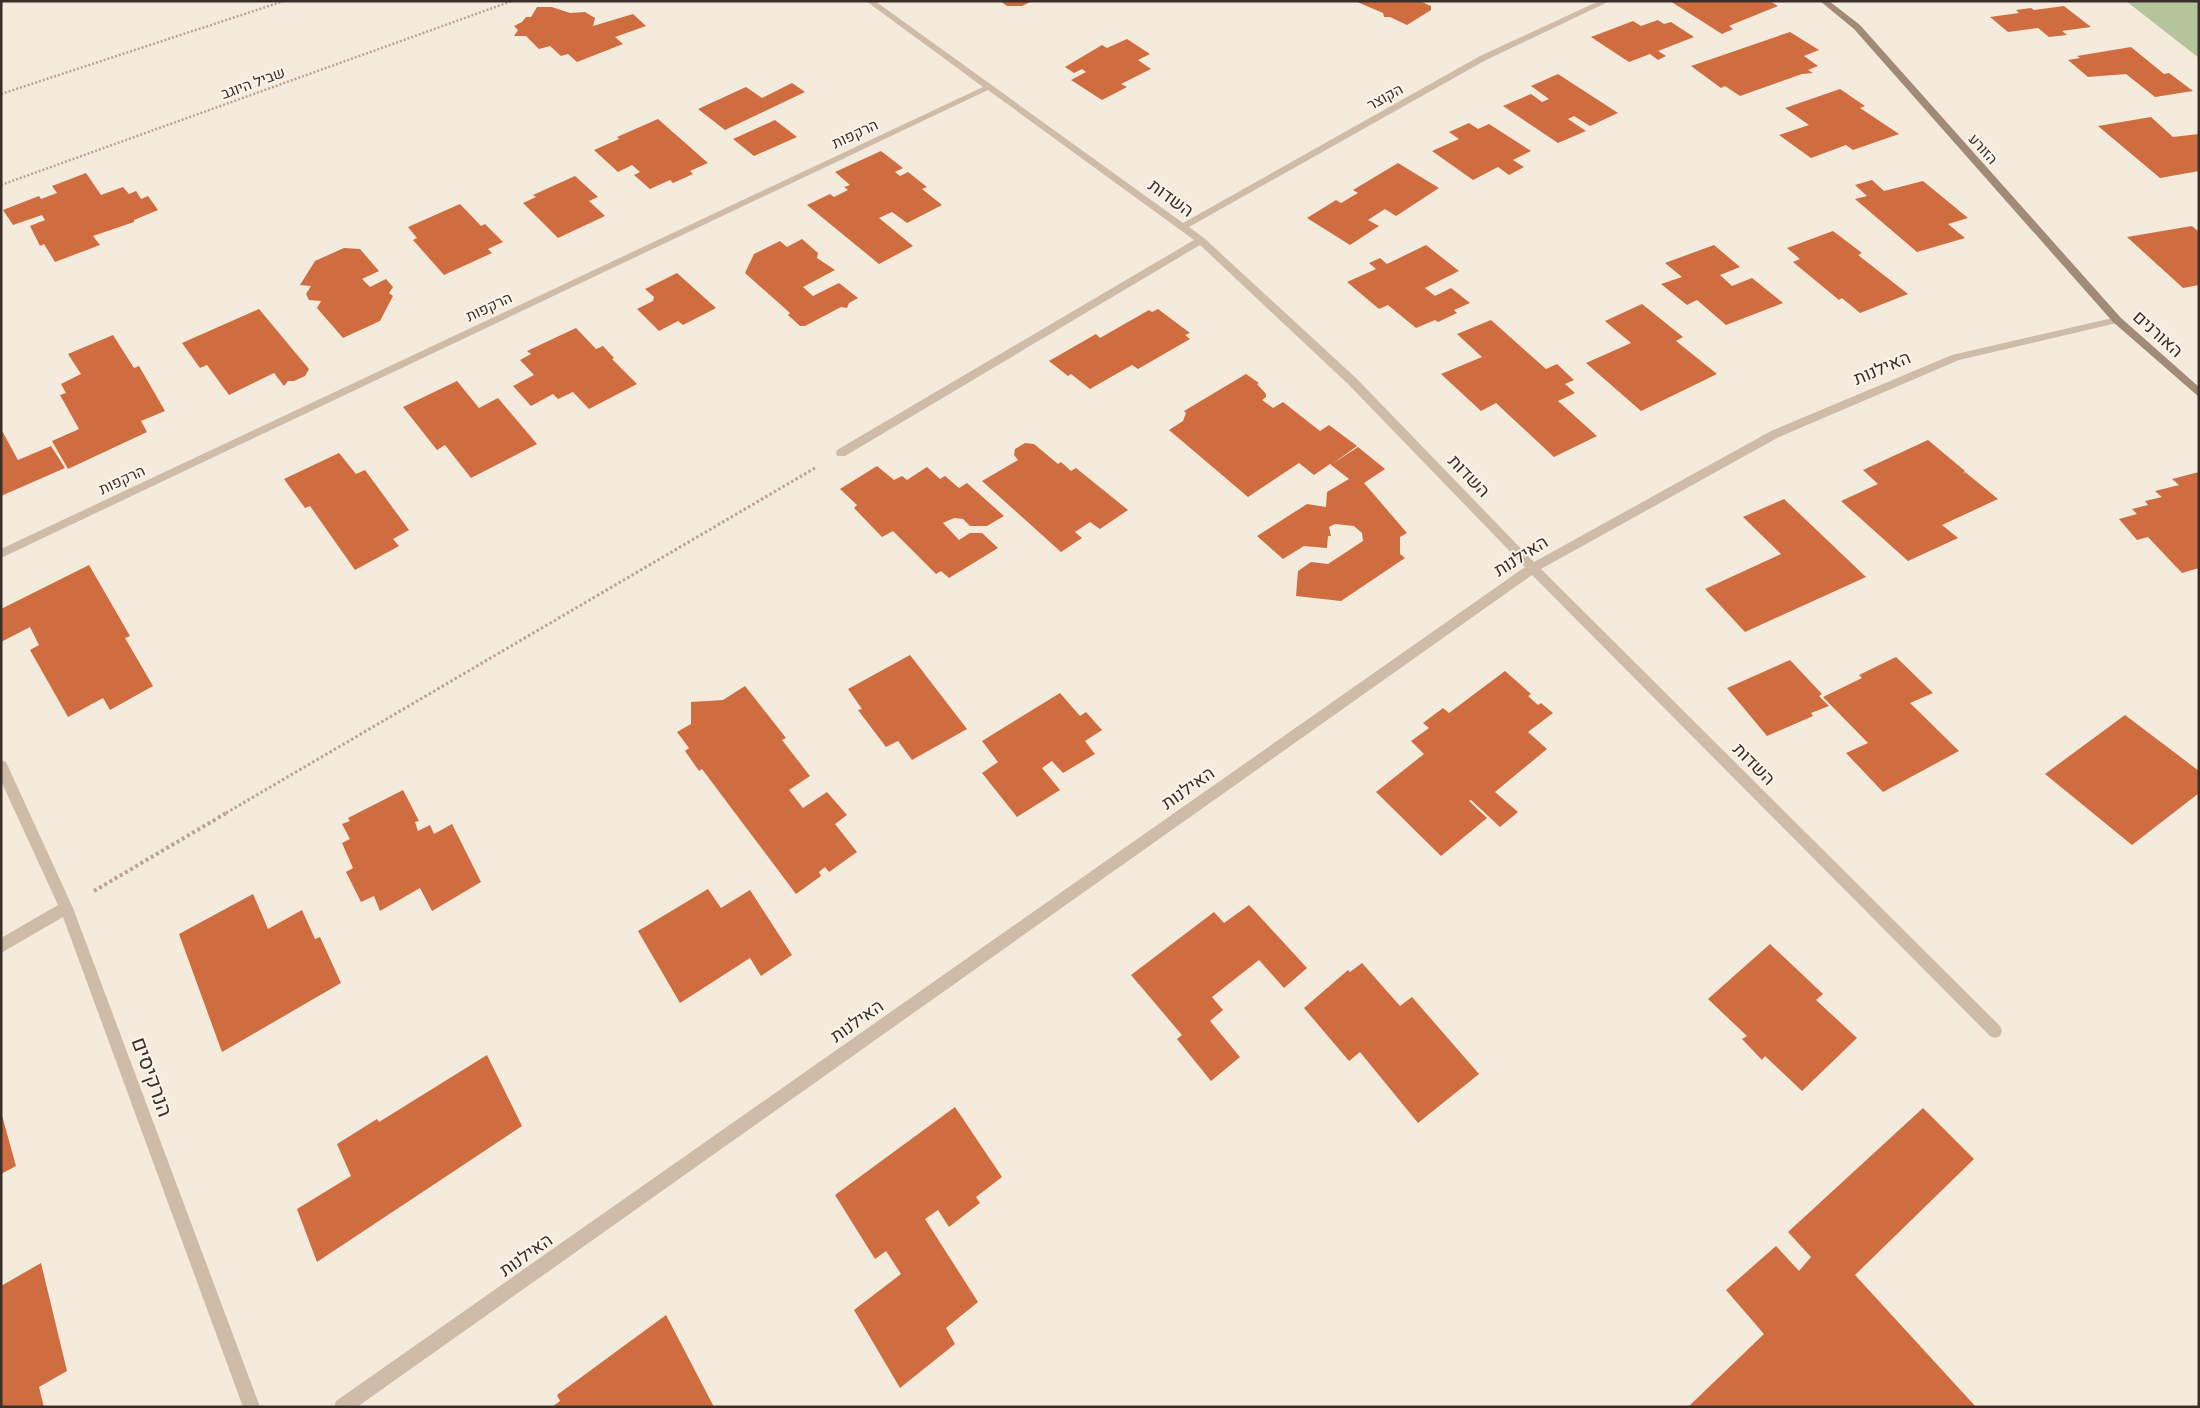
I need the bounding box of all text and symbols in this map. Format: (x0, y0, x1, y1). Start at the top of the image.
street label: שביל היוגב (218, 61, 288, 104)
street label: הקוצר (1363, 78, 1407, 115)
street label: הרקפות (828, 114, 881, 153)
street label: הזורע (1964, 129, 2003, 169)
street label: השדות (1143, 173, 1199, 223)
street label: הרקפות (462, 287, 515, 326)
street label: האורנים (2128, 304, 2189, 363)
street label: האילנות (1849, 344, 1914, 391)
street label: השדות (1443, 449, 1496, 503)
street label: הרקפות (95, 460, 148, 499)
street label: האילנות (1489, 529, 1553, 582)
street label: השדות (1728, 737, 1781, 790)
street label: האילנות (1156, 760, 1219, 815)
street label: האילנות (825, 993, 888, 1048)
street label: הנרקיסים (125, 1033, 180, 1121)
street label: האילנות (494, 1227, 557, 1282)

